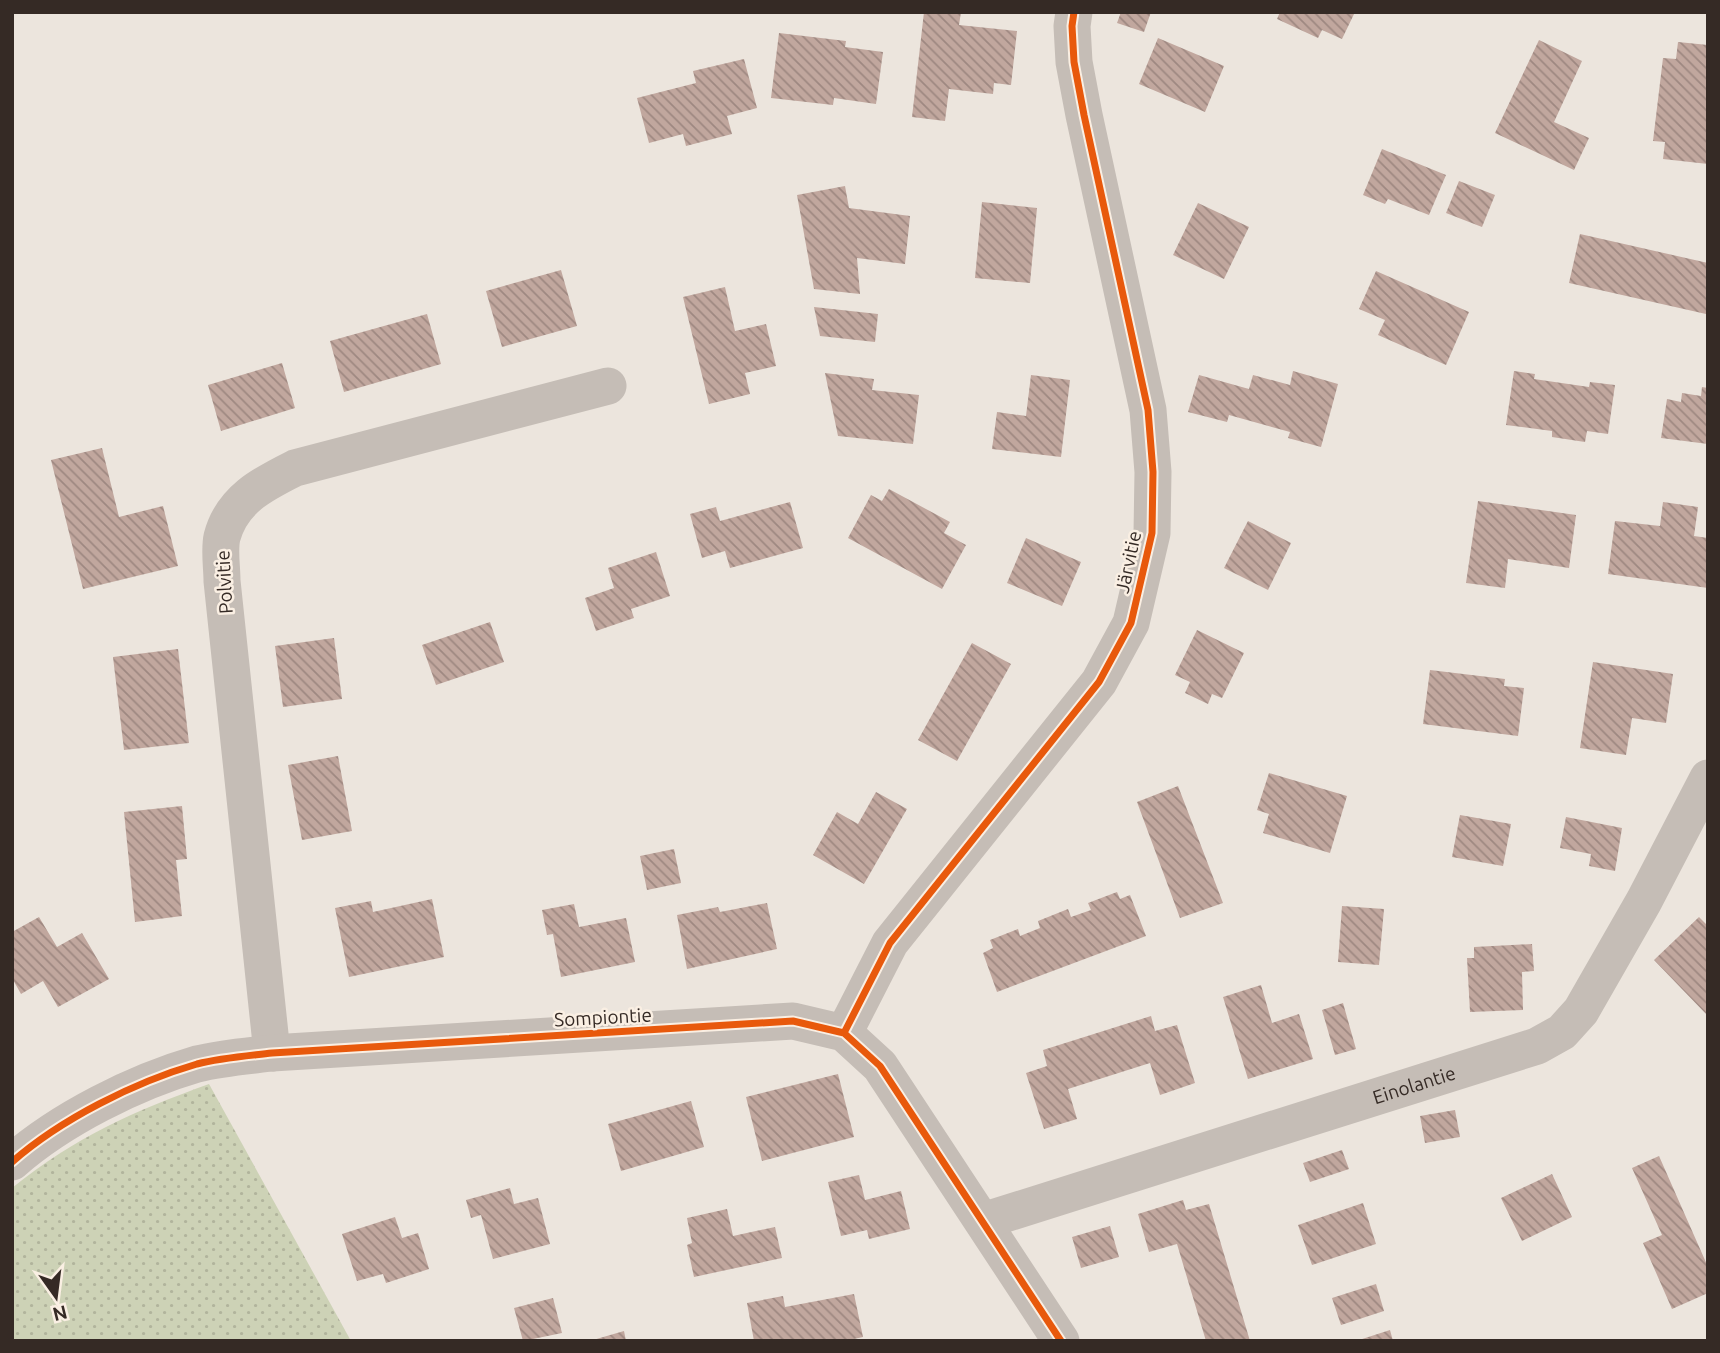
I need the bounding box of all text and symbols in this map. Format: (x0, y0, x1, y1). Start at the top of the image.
street label: Järvitie (1111, 529, 1145, 595)
street label: Polvitie (211, 550, 237, 614)
street label: Sompiontie (554, 1003, 652, 1031)
street label: Einolantie (1370, 1061, 1458, 1108)
north arrow (21, 1262, 91, 1332)
text: N (51, 1301, 70, 1326)

